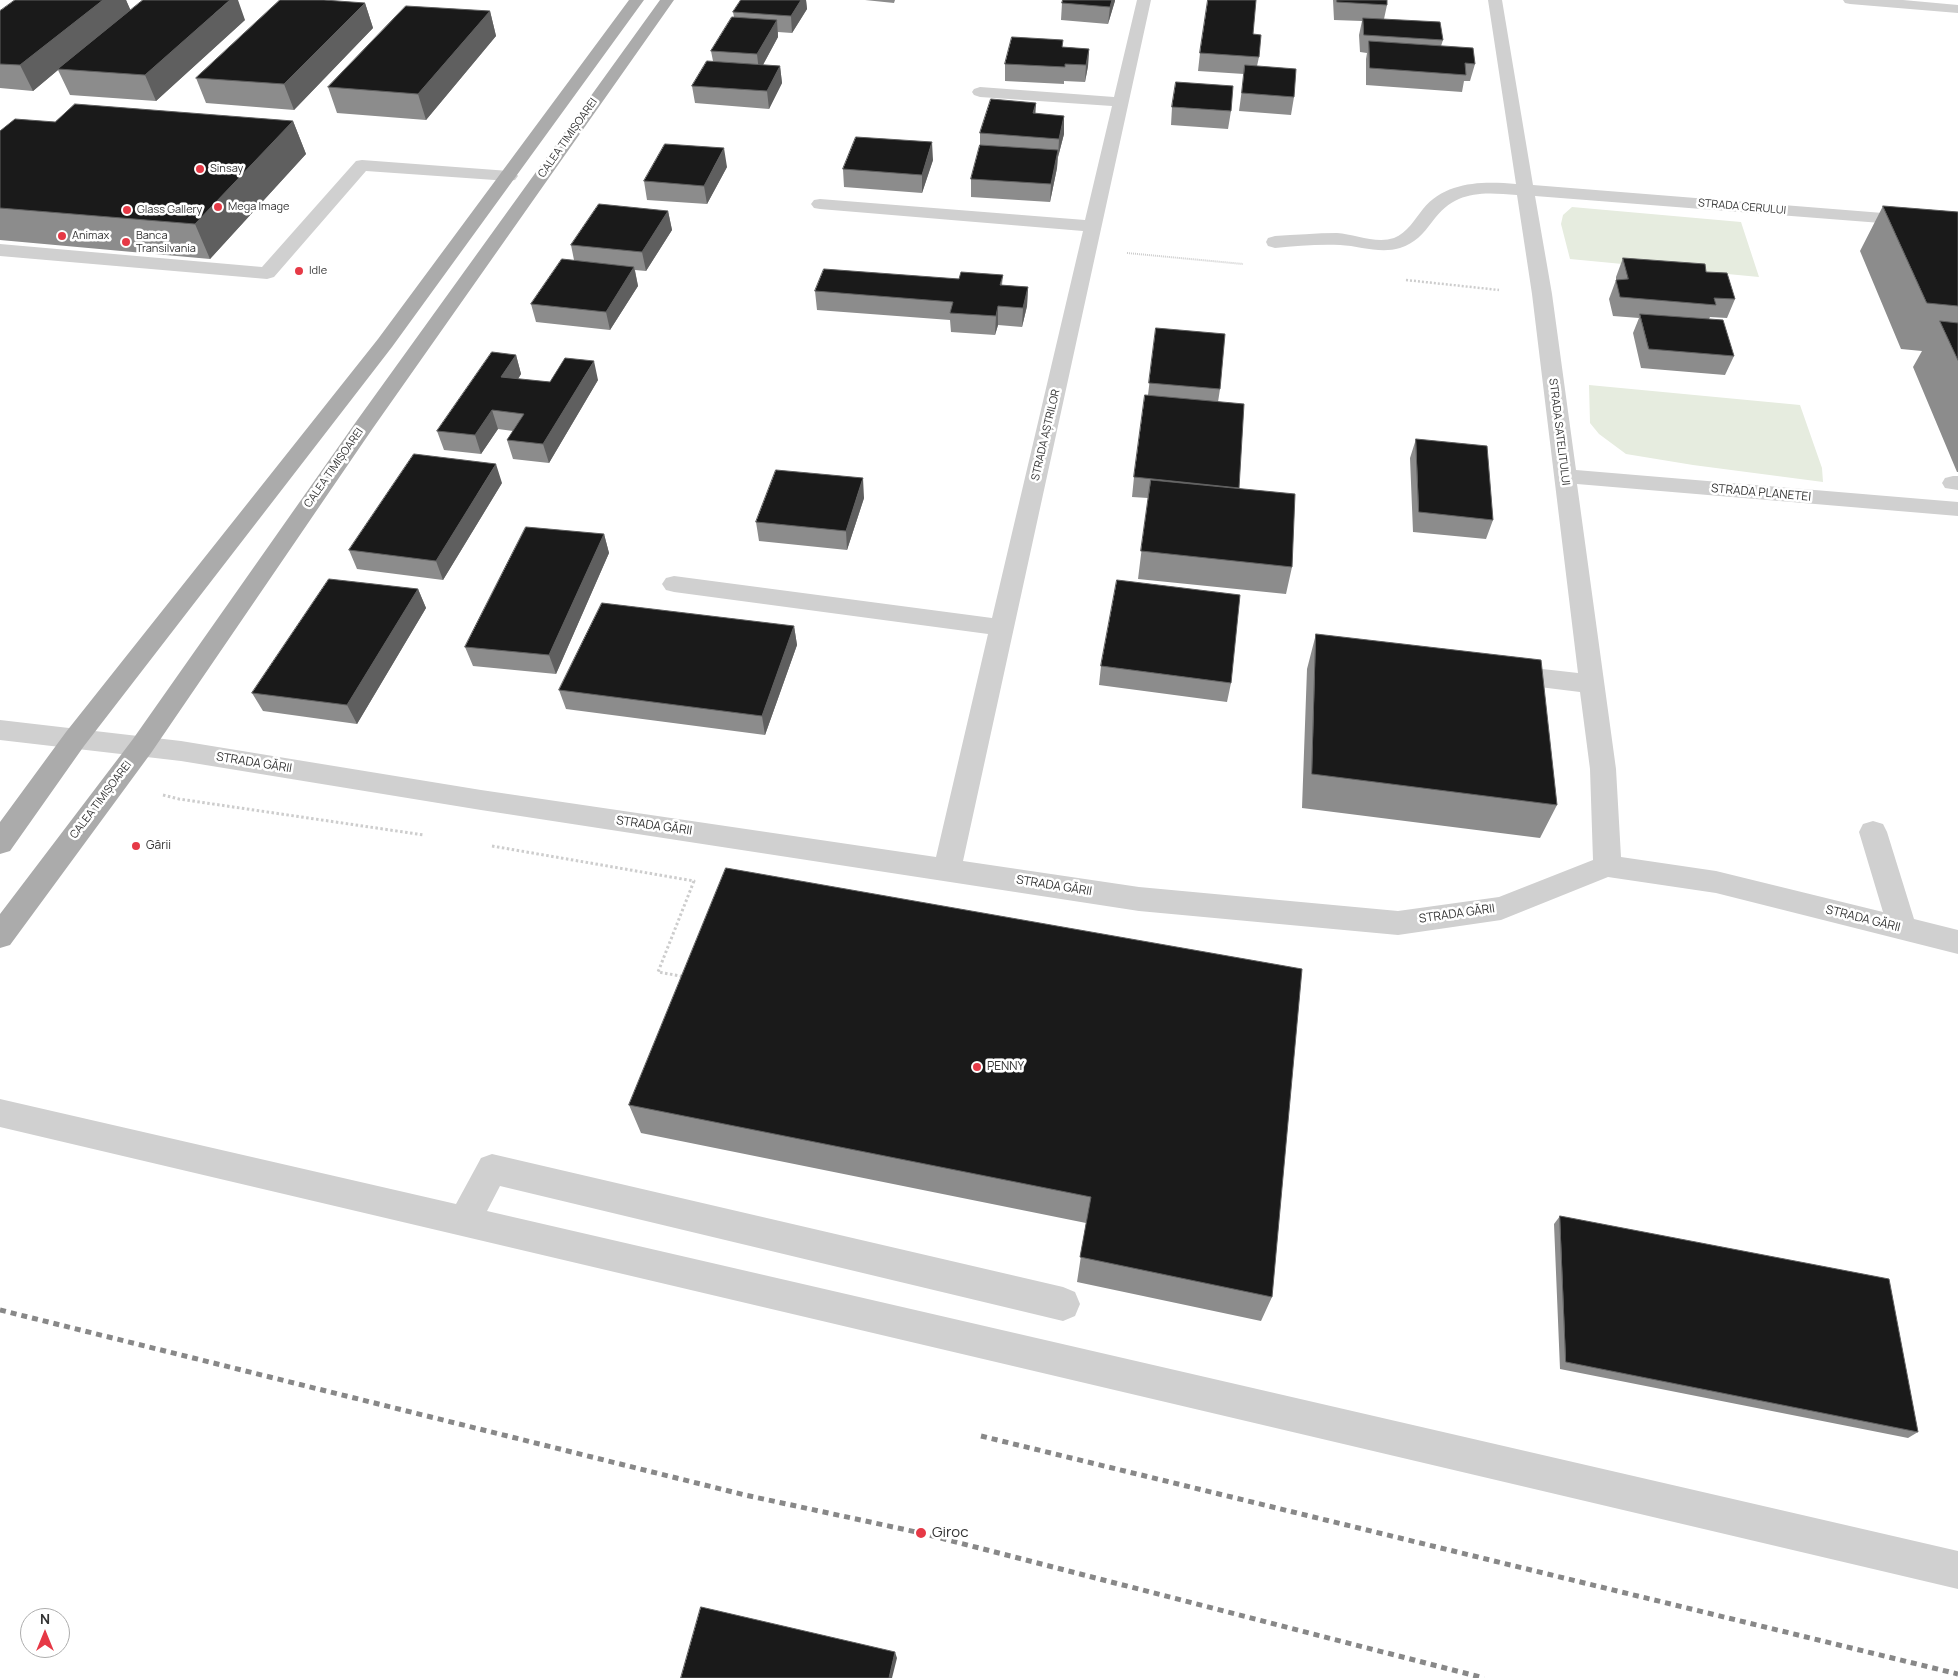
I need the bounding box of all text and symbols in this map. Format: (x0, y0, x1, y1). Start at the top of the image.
street label: CALEA TIMIȘOAREI (536, 96, 600, 180)
place label: Sinsay (210, 162, 243, 176)
marker: Sinsay (194, 163, 206, 175)
street label: STRADA CERULUI (1697, 197, 1787, 217)
place label: Mega Image (228, 200, 289, 214)
marker: Mega Image (212, 201, 224, 213)
place label: Glass Gallery (137, 203, 202, 217)
marker: Glass Gallery (121, 204, 133, 216)
place label: Animax (72, 229, 109, 243)
place label: Banca Transilvania (136, 229, 196, 255)
marker: Animax (56, 230, 68, 242)
marker: Banca Transilvania (120, 236, 132, 248)
place label: Idle (309, 264, 327, 278)
marker: Idle (293, 265, 305, 277)
street label: STRADA SATELITULUI (1546, 378, 1572, 486)
street label: STRADA AȘTRILOR (1029, 388, 1063, 482)
street label: CALEA TIMIȘOAREI (302, 426, 366, 510)
street label: STRADA PLANETEI (1710, 481, 1812, 505)
street label: STRADA GĂRII (215, 750, 293, 776)
street label: CALEA TIMIȘOAREI (67, 759, 135, 841)
street label: STRADA GĂRII (615, 814, 693, 838)
place label: Gării (146, 839, 171, 853)
marker: Gării (130, 840, 142, 852)
street label: STRADA GĂRII (1015, 873, 1093, 899)
street label: STRADA GĂRII (1418, 902, 1496, 926)
street label: STRADA GĂRII (1824, 903, 1902, 935)
place label: PENNY (987, 1060, 1024, 1074)
marker: PENNY (971, 1061, 983, 1073)
place label: Giroc (932, 1524, 969, 1542)
marker: Giroc (914, 1526, 928, 1540)
north arrow (20, 1608, 70, 1658)
text: N (40, 1609, 50, 1628)

